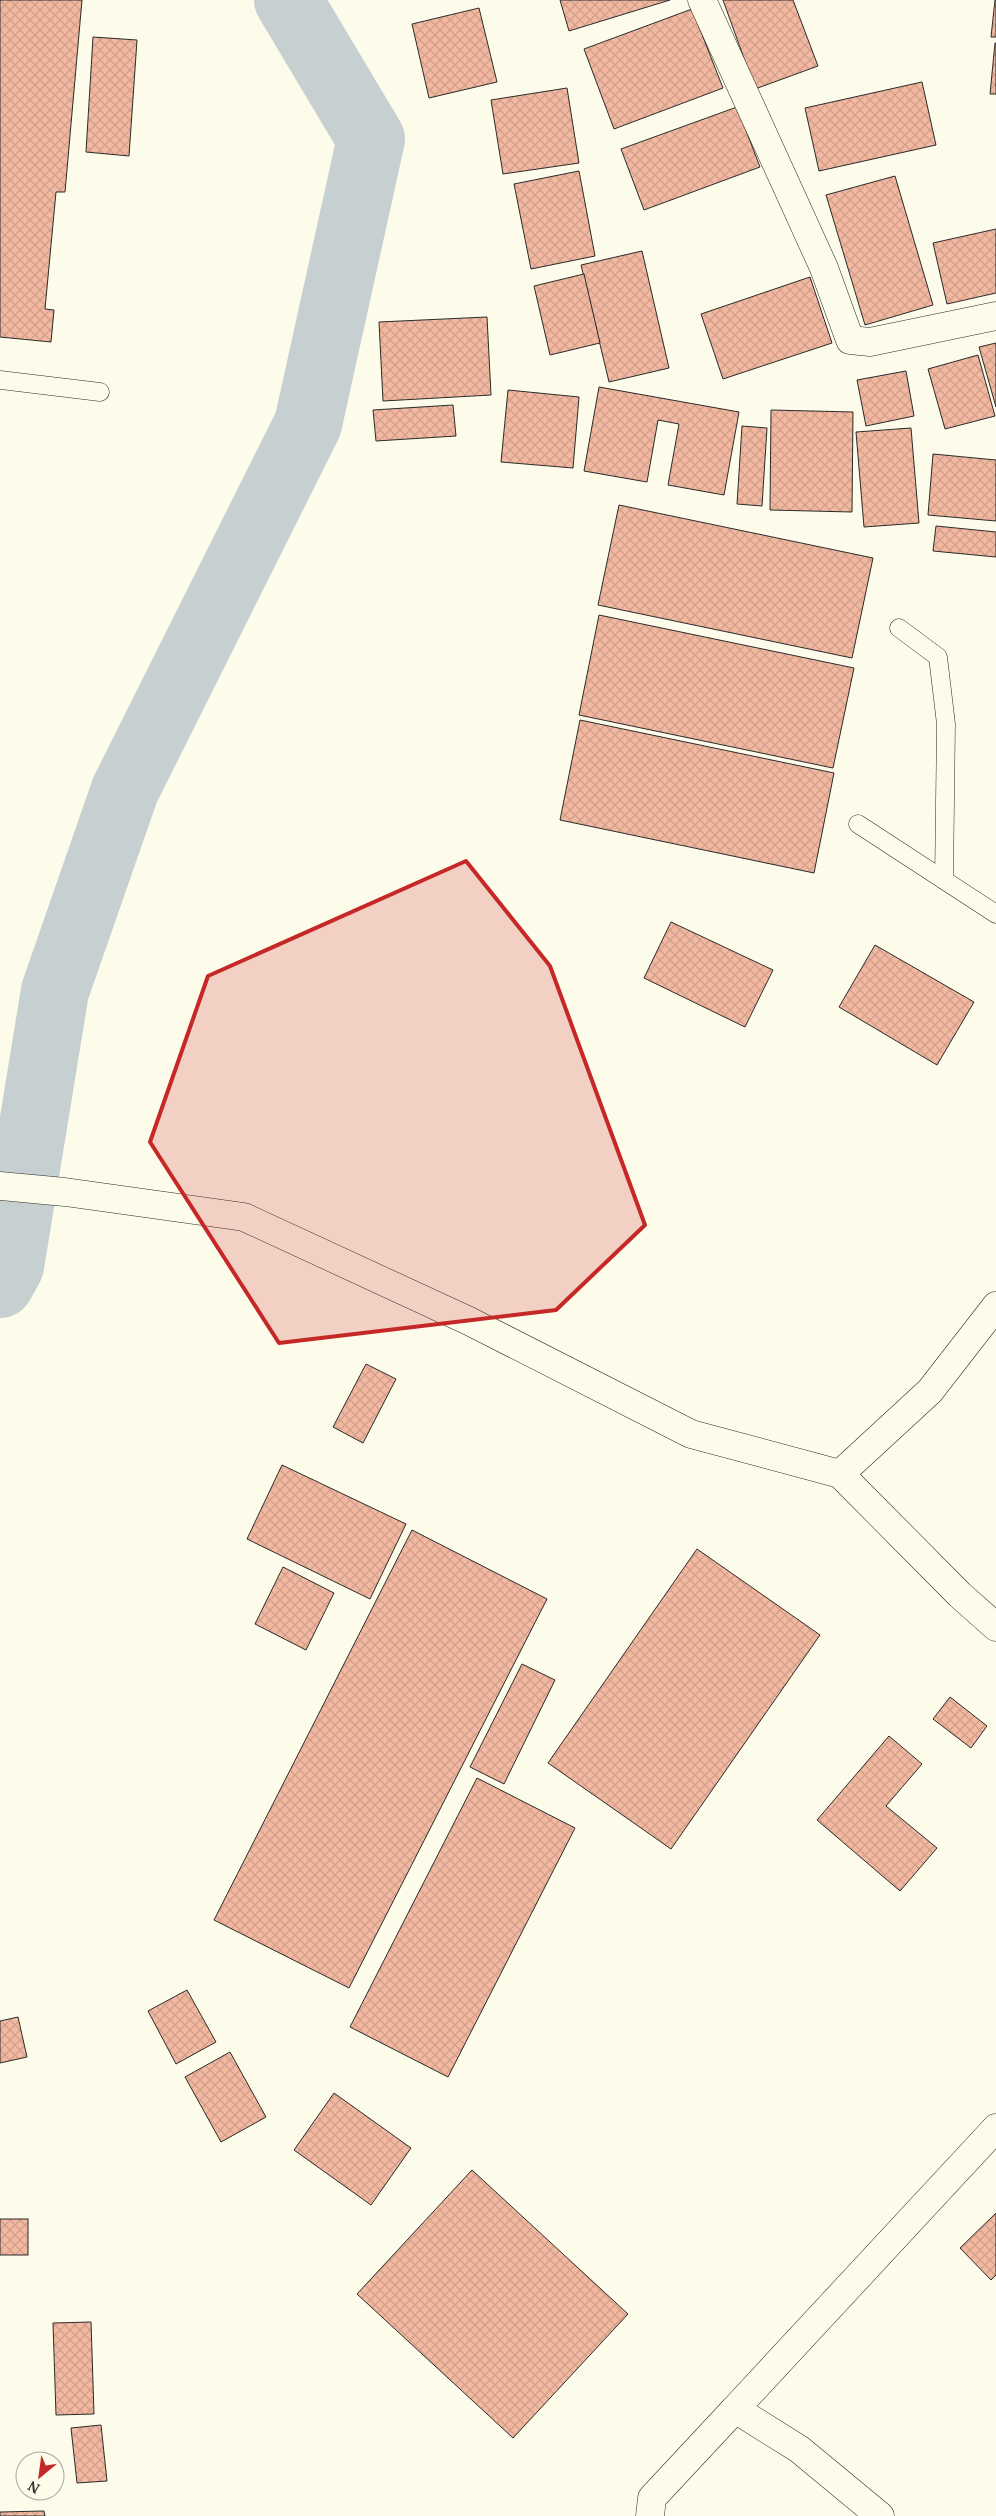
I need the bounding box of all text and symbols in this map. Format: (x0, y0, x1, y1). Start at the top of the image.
north arrow (15, 2451, 65, 2501)
text: N (24, 2477, 43, 2499)

